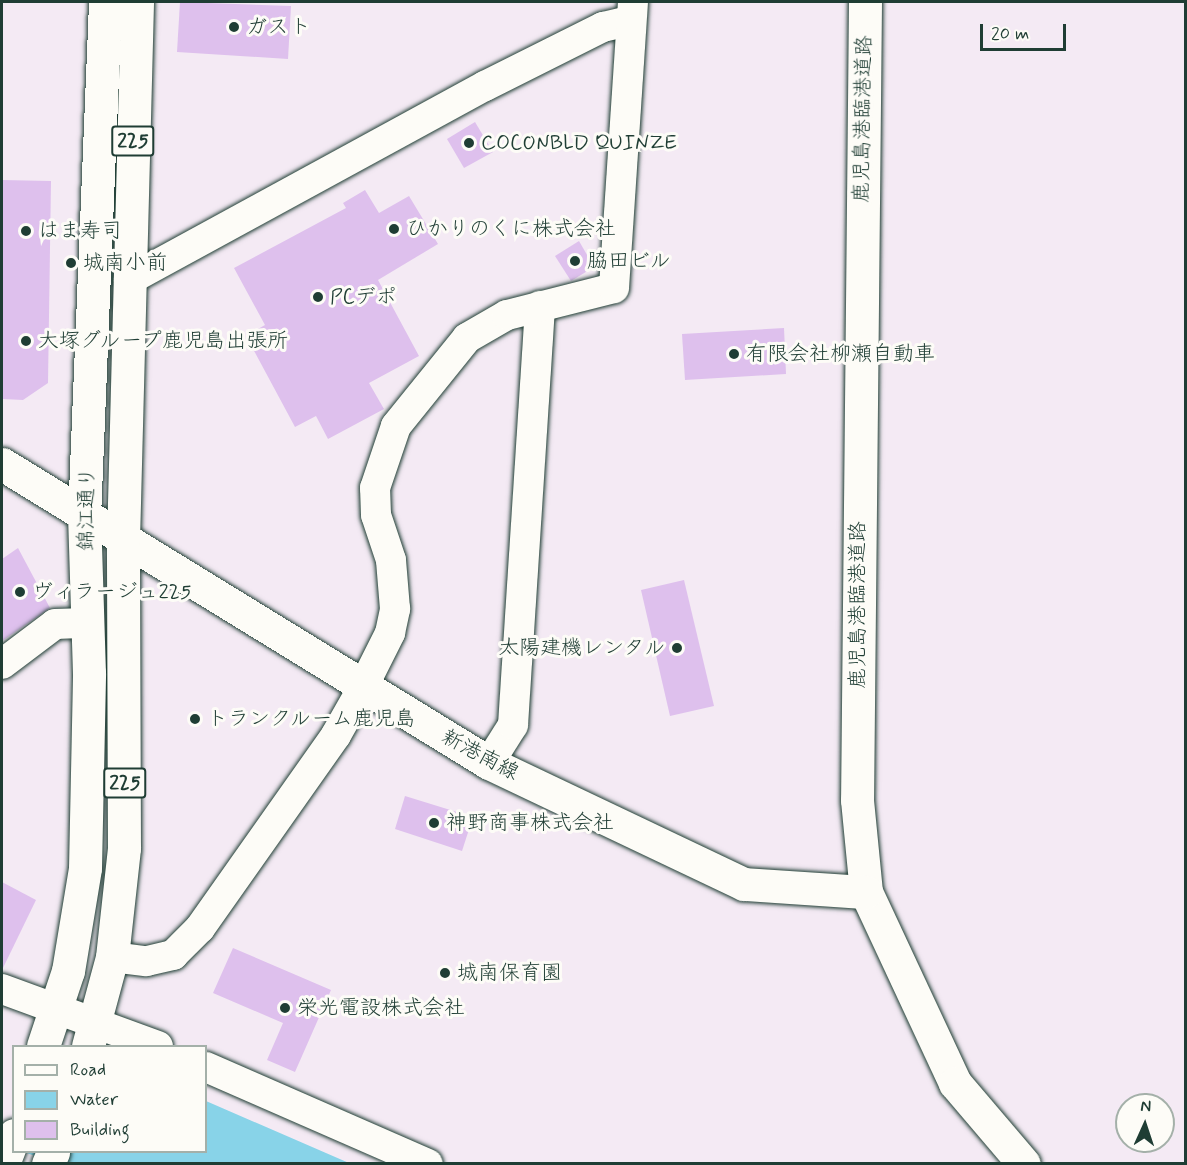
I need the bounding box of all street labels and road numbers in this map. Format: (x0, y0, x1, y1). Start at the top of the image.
street label: 鹿児島港臨港道路 (849, 35, 877, 203)
road number: 225 (110, 124, 156, 158)
street label: 錦江通り (74, 467, 100, 551)
street label: 鹿児島港臨港道路 (845, 521, 871, 689)
street label: 新港南線 (437, 724, 523, 786)
road number: 225 (102, 766, 148, 800)

